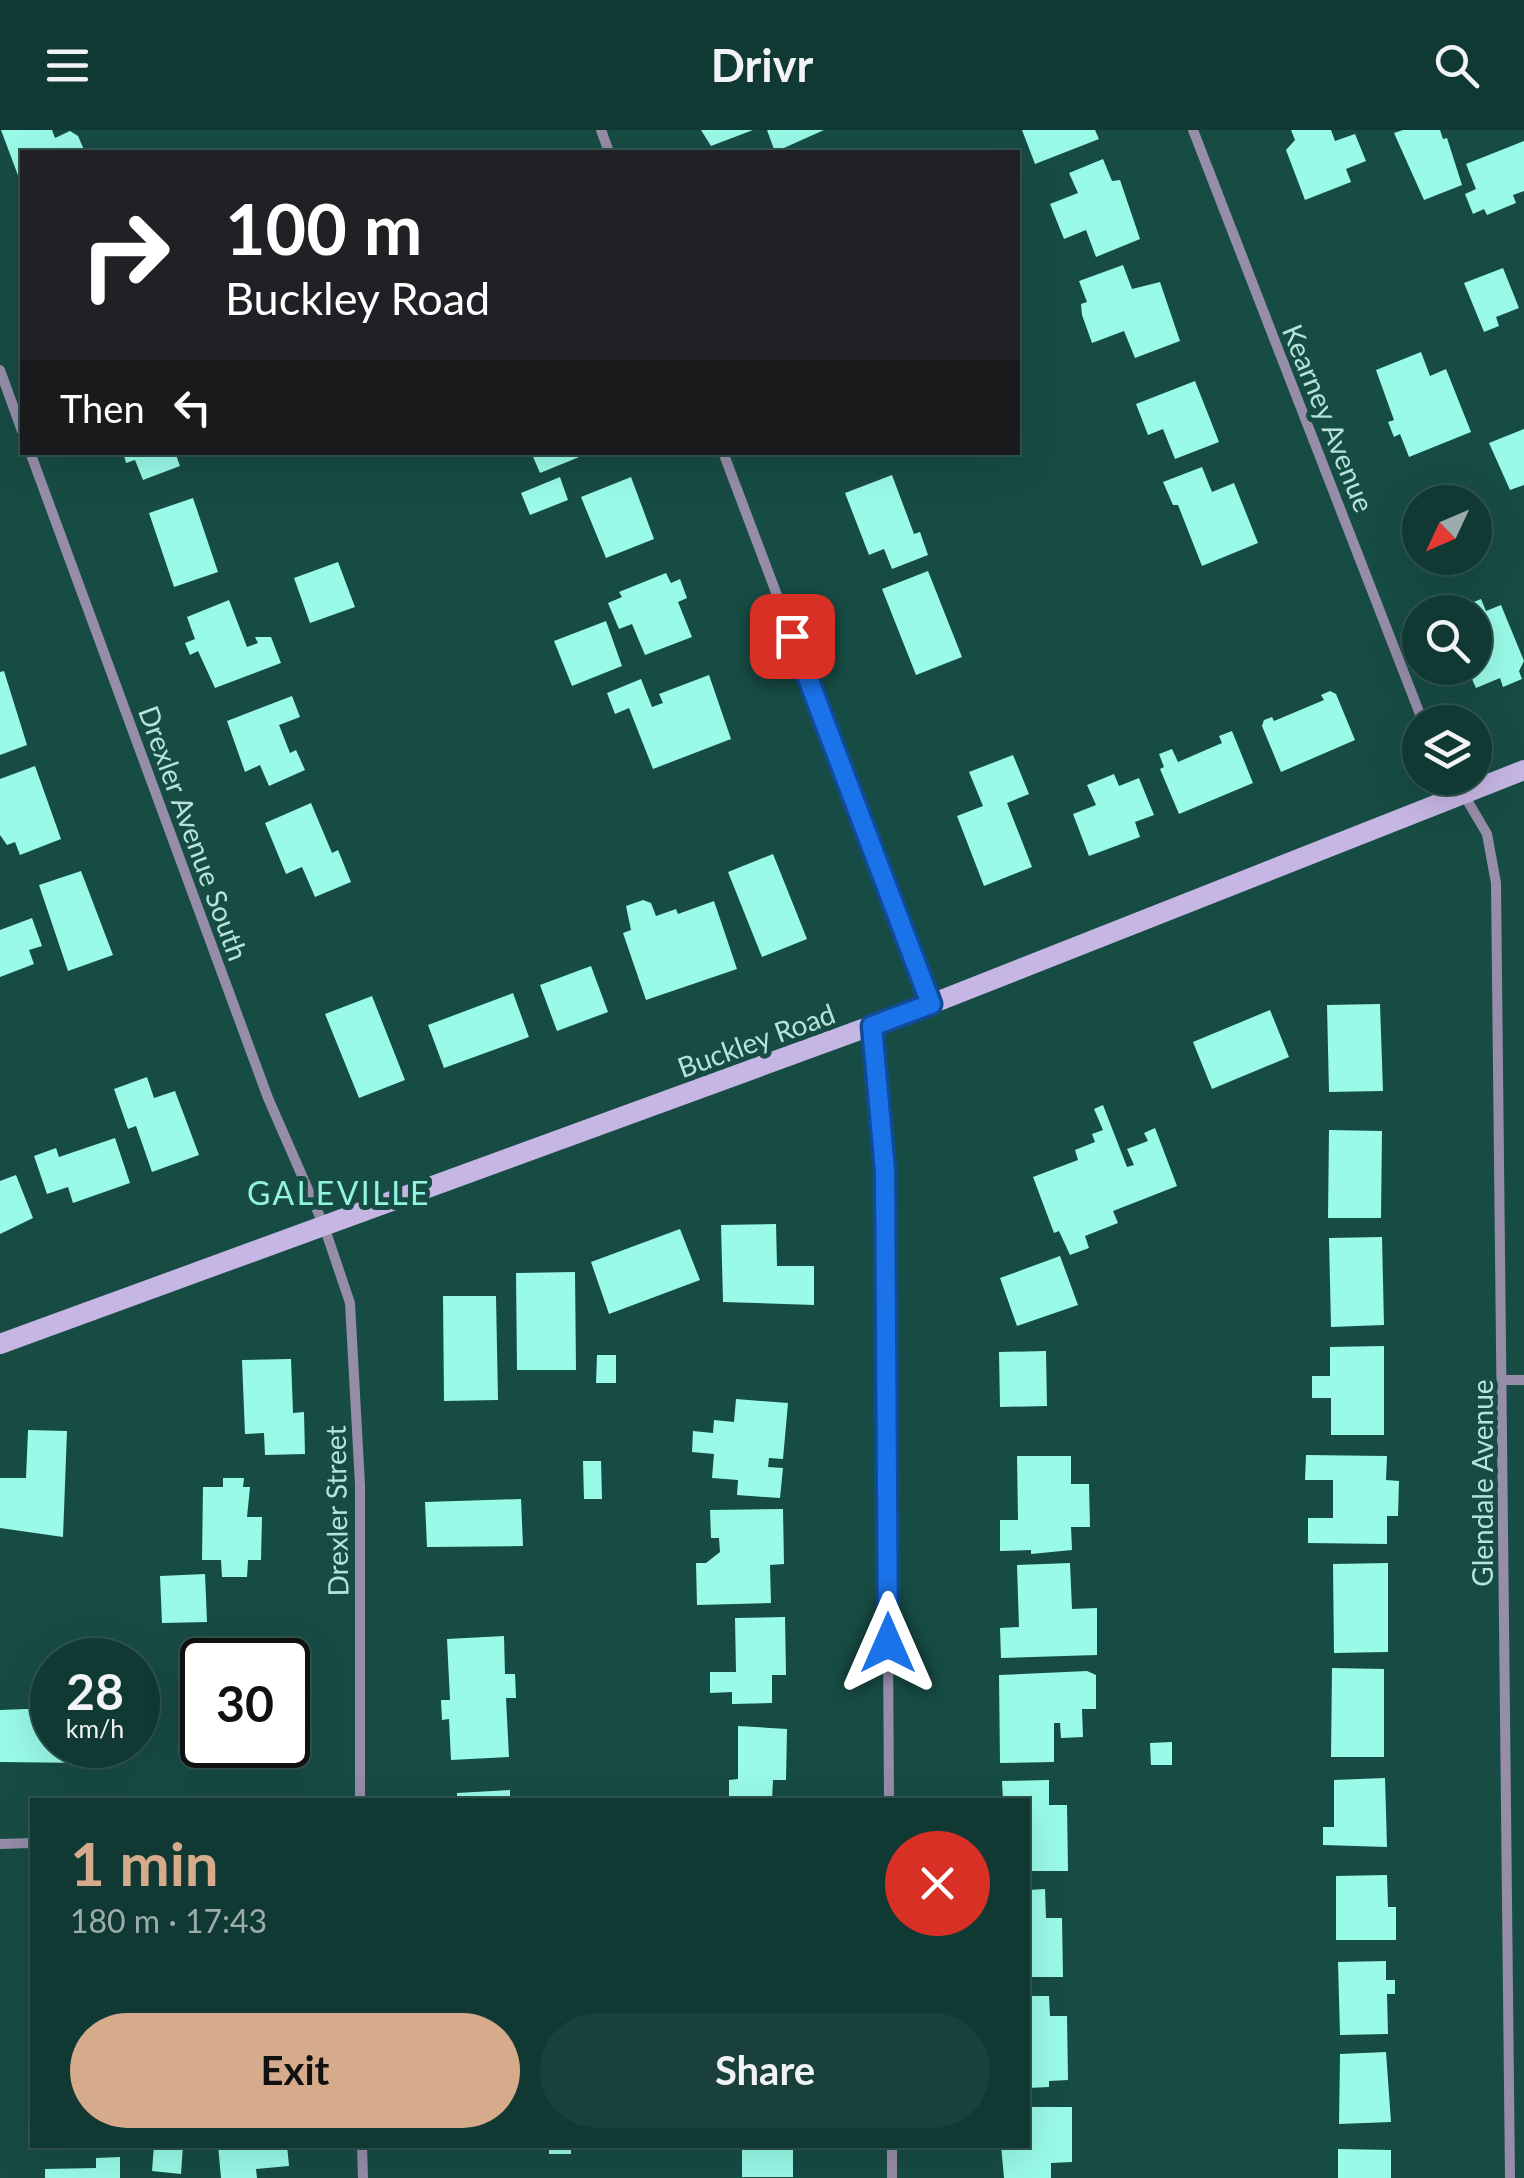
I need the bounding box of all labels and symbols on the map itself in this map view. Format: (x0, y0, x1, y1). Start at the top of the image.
street label: Kearney Avenue (1276, 319, 1382, 517)
north arrow (1402, 485, 1492, 575)
pin (750, 594, 835, 679)
street label: Drexler Avenue South (132, 701, 256, 965)
street label: Buckley Road (673, 996, 839, 1084)
district label: GALEVILLE (247, 1173, 431, 1212)
street label: Glendale Avenue (1465, 1379, 1499, 1587)
street label: Drexler Street (318, 1425, 354, 1597)
position arrow (836, 1591, 940, 1695)
speed limit sign: 30 (180, 1638, 310, 1768)

